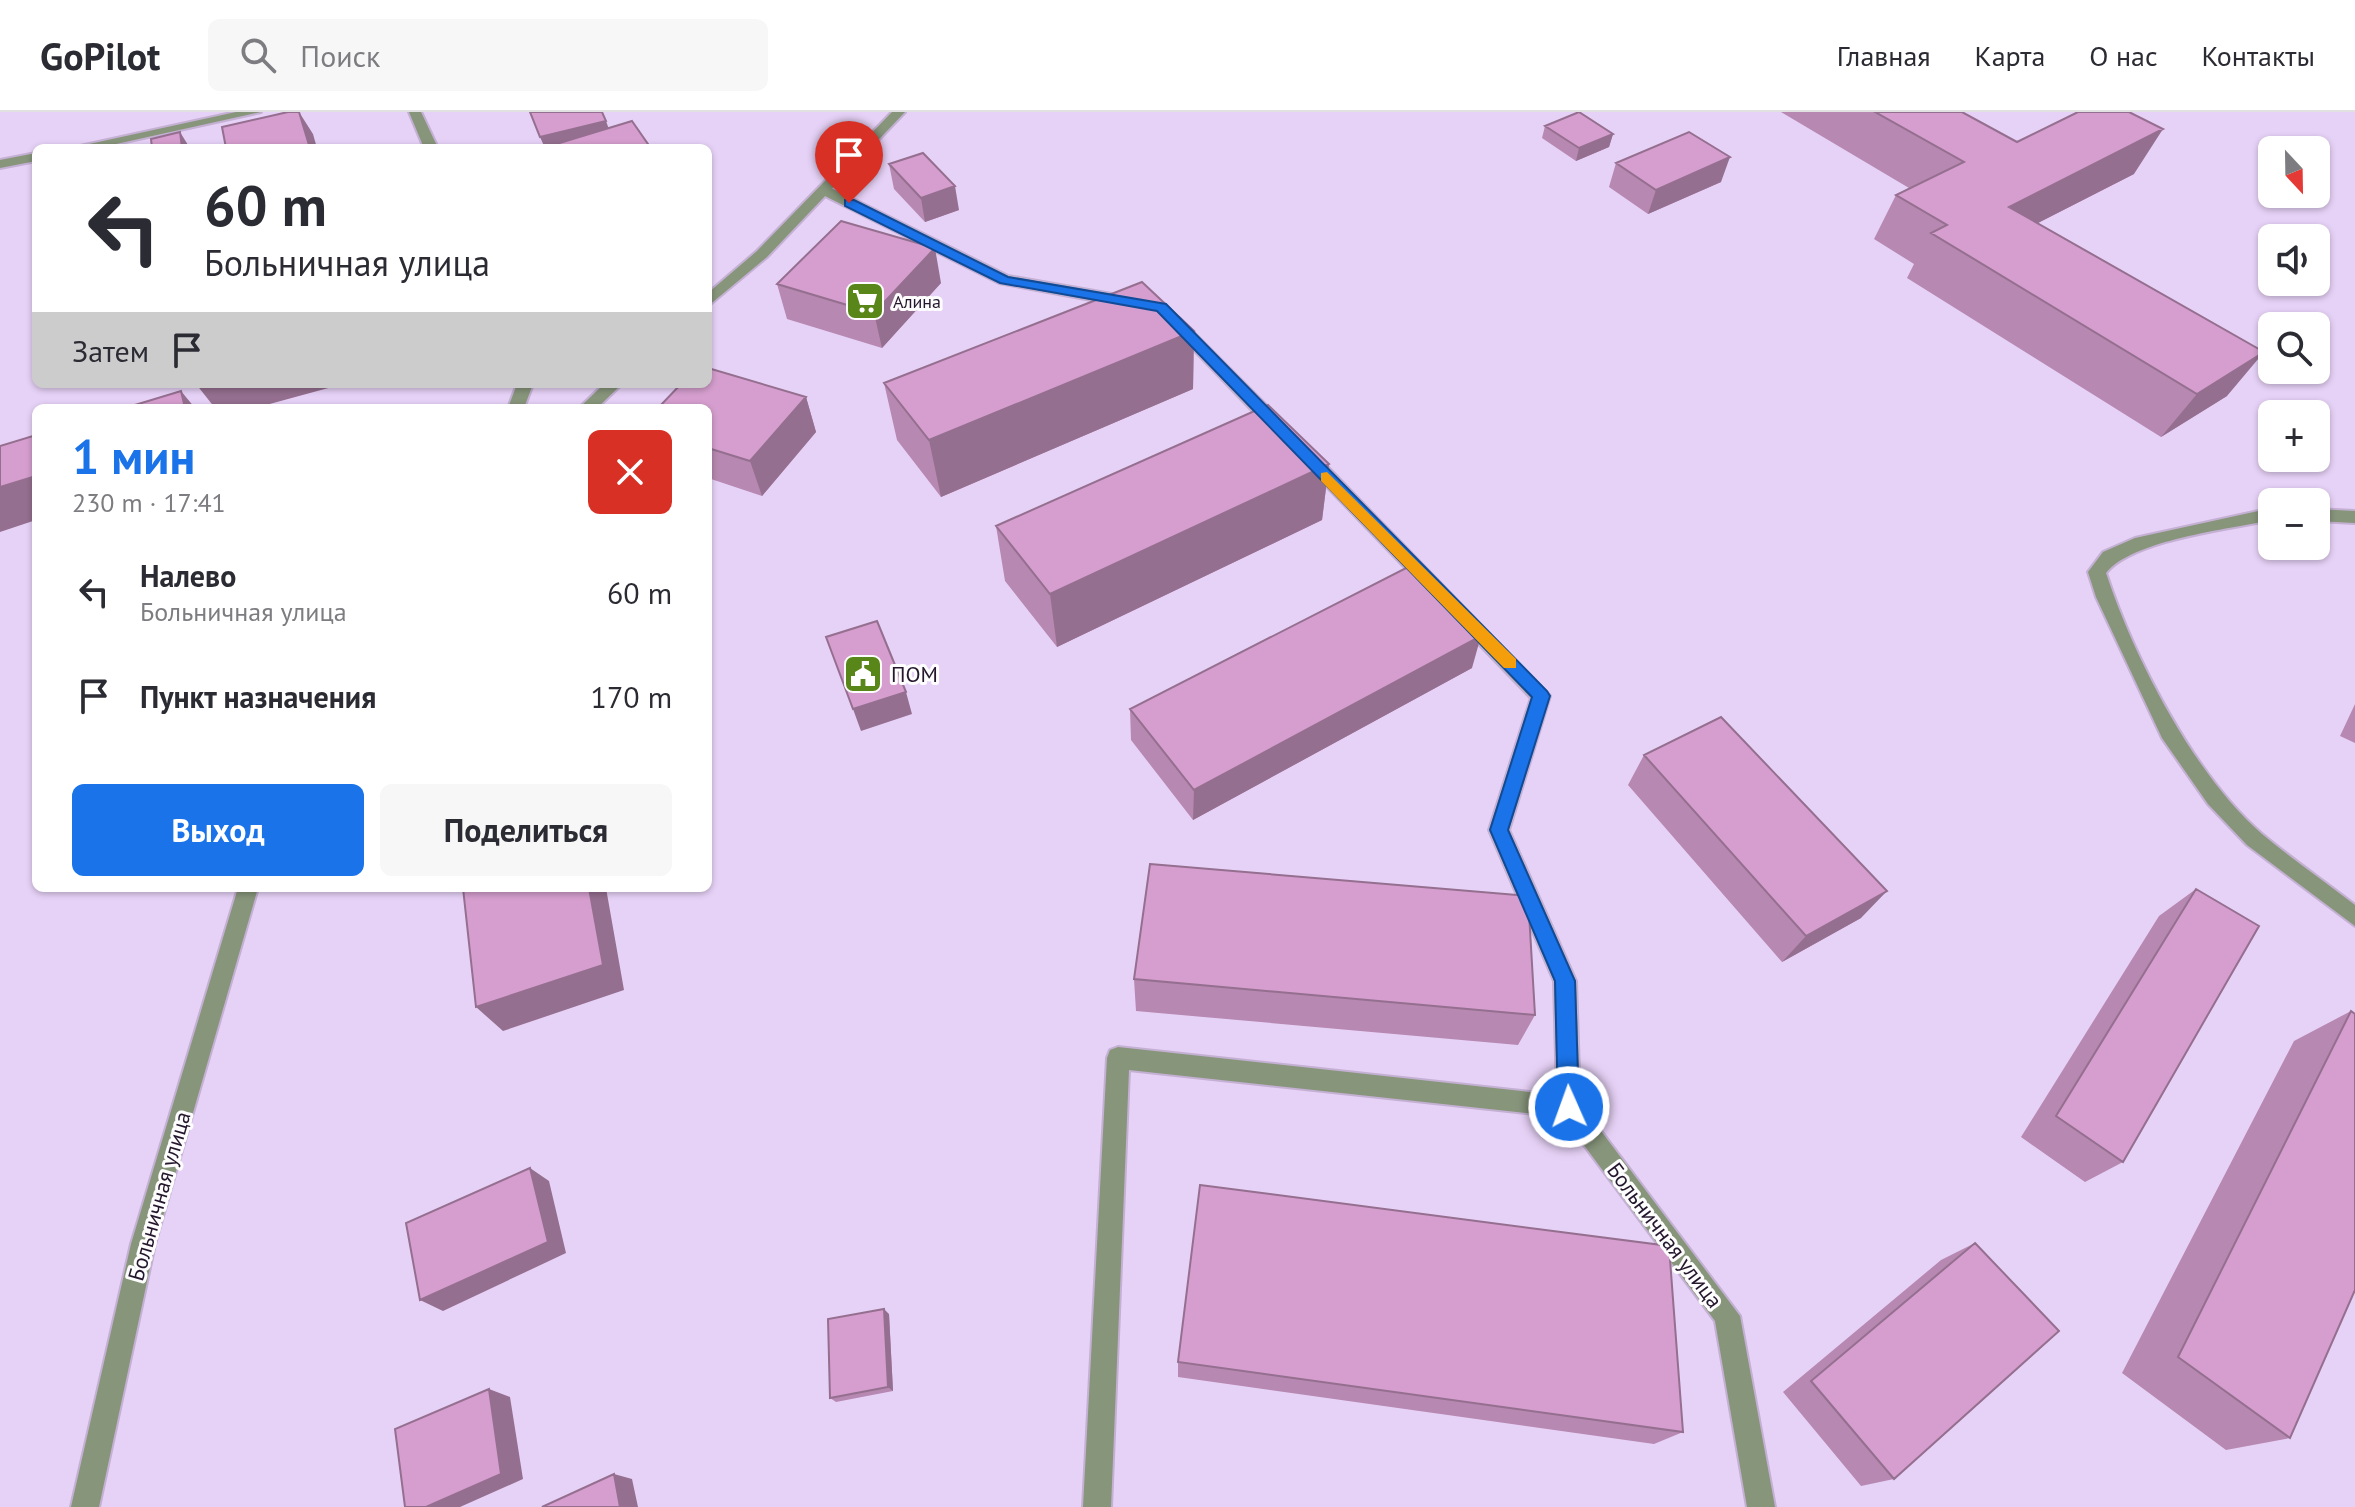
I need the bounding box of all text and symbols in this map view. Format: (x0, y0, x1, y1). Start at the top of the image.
search box (208, 19, 768, 91)
text: GoPilot (40, 31, 160, 80)
icon: search (236, 33, 280, 77)
text: Поиск (300, 36, 380, 75)
text: Главная (1837, 37, 1931, 74)
text: Карта (1975, 37, 2045, 74)
text: О нас (2089, 37, 2158, 74)
text: Контакты (2202, 37, 2315, 74)
pin (815, 121, 883, 203)
icon: arrive (827, 133, 871, 177)
north arrow (2258, 136, 2330, 208)
map controls (2258, 136, 2330, 560)
text: 60 m (204, 169, 327, 241)
icon: left (72, 176, 176, 280)
button: sound (2258, 224, 2330, 296)
text: Больничная улица (204, 239, 490, 286)
supermarket icon: Алина (844, 280, 886, 322)
place label: Алина (893, 290, 941, 313)
button: search (2258, 312, 2330, 384)
icon: arrive (165, 328, 209, 372)
text: Затем (72, 331, 149, 370)
button: + (2258, 400, 2330, 472)
text: 1 мин (72, 425, 195, 487)
button: close (588, 430, 672, 514)
text: 230 m · 17:41 (72, 486, 226, 519)
button: − (2258, 488, 2330, 560)
text: Налево (140, 556, 236, 595)
icon: left (72, 570, 116, 614)
text: 60 m (607, 573, 672, 612)
text: Больничная улица (140, 595, 347, 628)
public building icon: ПОМ (842, 653, 884, 695)
place label: ПОМ (891, 660, 938, 688)
icon: arrive (72, 674, 116, 718)
text: Пункт назначения (140, 677, 376, 716)
text: 170 m (591, 677, 672, 716)
button: Выход (72, 784, 364, 876)
button: Поделиться (380, 784, 672, 876)
position arrow (1527, 1065, 1611, 1149)
street label: Больничная улица (121, 1108, 197, 1284)
street label: Больничная улица (1601, 1157, 1729, 1313)

